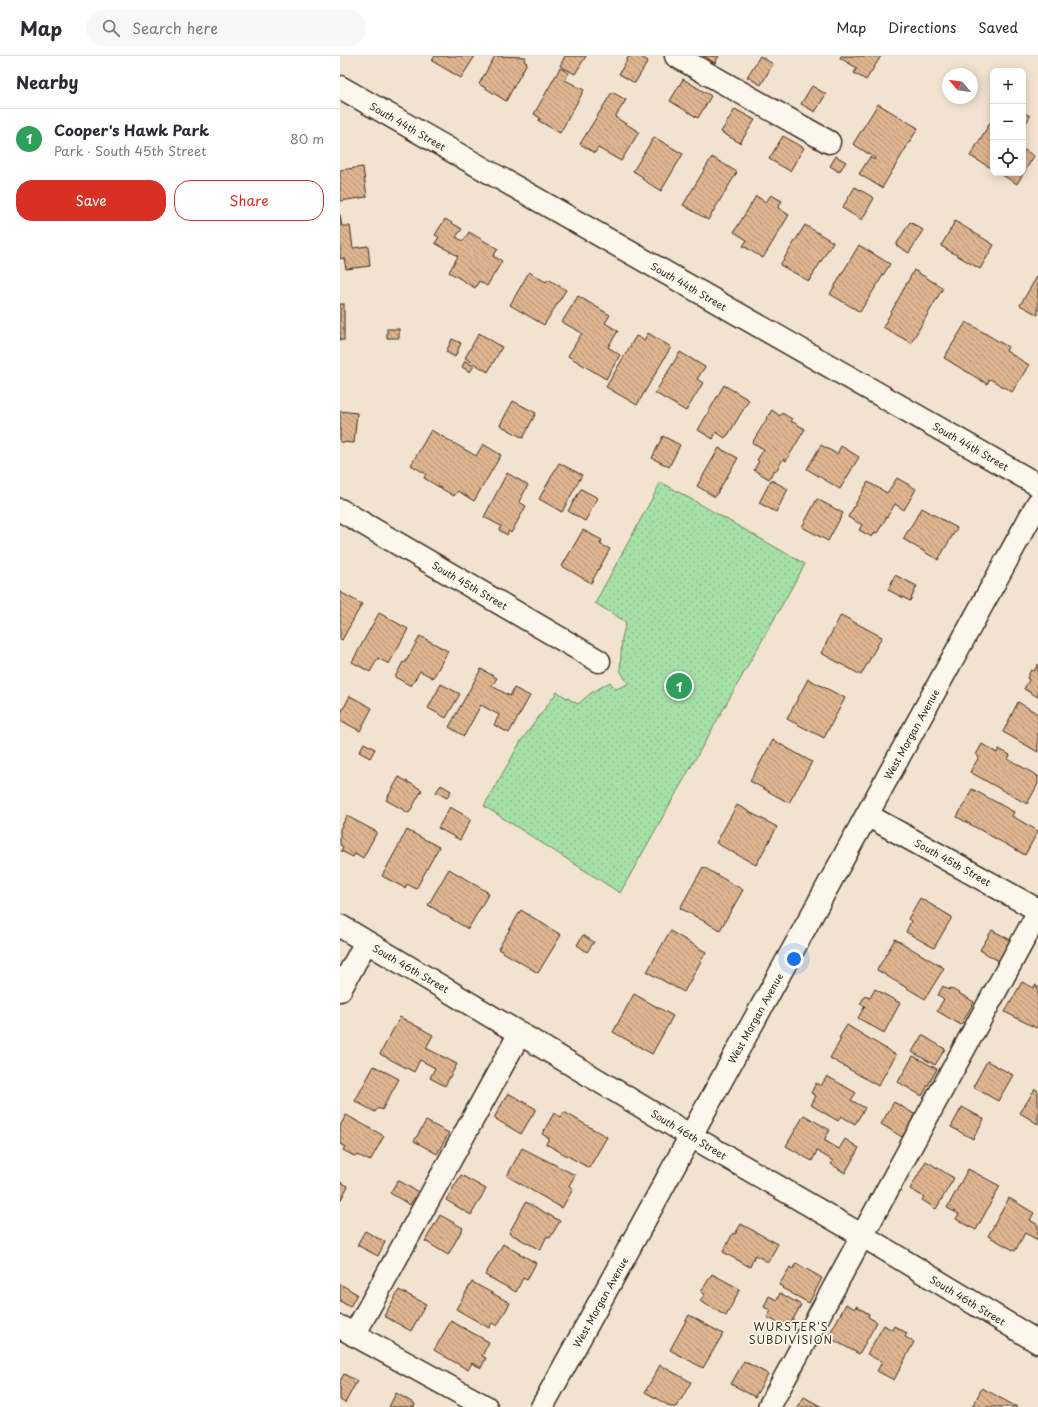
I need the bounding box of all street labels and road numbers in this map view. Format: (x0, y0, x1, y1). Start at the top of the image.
street label: South 44th Street (367, 98, 449, 154)
street label: South 44th Street (648, 258, 730, 314)
street label: South 44th Street (930, 418, 1012, 474)
street label: South 45th Street (429, 557, 511, 613)
street label: West Morgan Avenue (880, 686, 942, 782)
street label: South 45th Street (912, 835, 994, 889)
street label: South 46th Street (370, 940, 452, 996)
street label: West Morgan Avenue (724, 970, 786, 1066)
street label: South 46th Street (648, 1105, 730, 1163)
street label: West Morgan Avenue (569, 1254, 631, 1350)
street label: South 46th Street (927, 1271, 1009, 1329)

